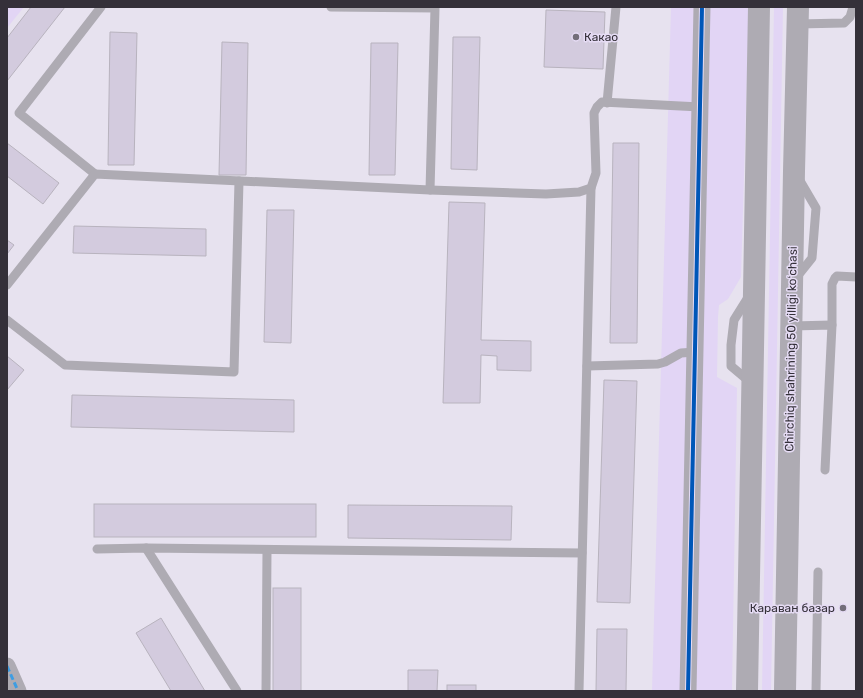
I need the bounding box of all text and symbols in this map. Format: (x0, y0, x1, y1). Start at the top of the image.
place label: Какао (584, 30, 618, 44)
marker: Какао (571, 32, 581, 42)
street label: Chirchiq shahrining 50 yilligi koʻchasi (782, 246, 800, 452)
place label: Караван базар (750, 601, 835, 615)
marker: Караван базар (838, 603, 848, 613)

